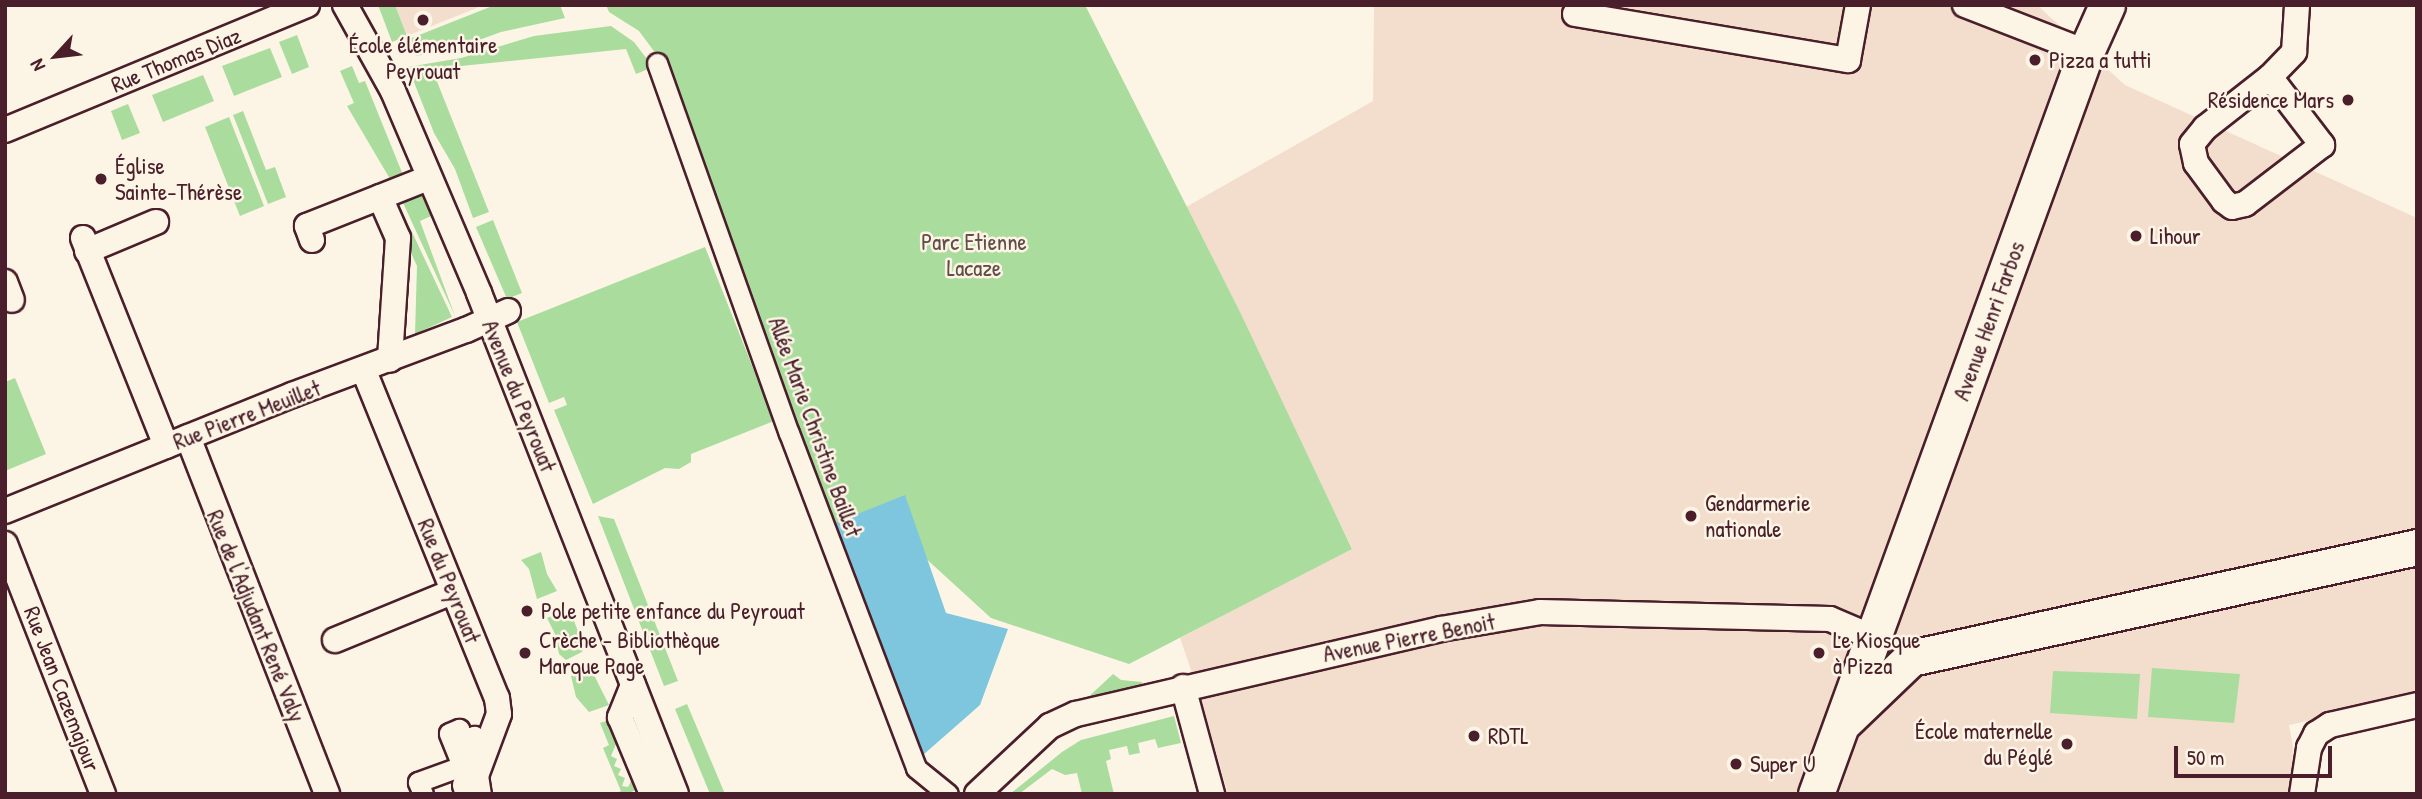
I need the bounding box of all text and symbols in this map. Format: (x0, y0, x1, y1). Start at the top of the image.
marker: École élémentaire Peyrouat (415, 12, 431, 28)
north arrow (21, 21, 91, 91)
street label: Rue Thomas Diaz (107, 21, 245, 99)
place label: École élémentaire Peyrouat (349, 31, 497, 85)
place label: Pizza a tutti (2049, 46, 2152, 74)
marker: Pizza a tutti (2027, 52, 2043, 68)
text: N (23, 55, 51, 76)
place label: Résidence Mars (2208, 86, 2334, 114)
marker: Résidence Mars (2340, 92, 2356, 108)
place label: Église Sainte-Thérèse (115, 152, 242, 206)
marker: Église Sainte-Thérèse (93, 171, 109, 187)
place label: Lihour (2150, 222, 2201, 250)
park label: Parc Etienne Lacaze (921, 228, 1027, 282)
marker: Lihour (2128, 228, 2144, 244)
street label: Avenue Henri Farbos (1947, 238, 2031, 404)
street label: Allée Marie Christine Baillet (762, 313, 868, 541)
street label: Avenue du Peyrouat (476, 316, 562, 476)
street label: Rue Pierre Meuillet (169, 374, 325, 456)
place label: Gendarmerie nationale (1705, 489, 1810, 543)
street label: Rue de l'Adjudant René Valy (201, 506, 311, 726)
marker: Gendarmerie nationale (1683, 508, 1699, 524)
street label: Rue du Peyrouat (412, 515, 486, 647)
place label: Pole petite enfance du Peyrouat (541, 597, 805, 625)
street label: Rue Jean Cazemajour (18, 603, 106, 775)
marker: Pole petite enfance du Peyrouat (519, 603, 535, 619)
street label: Avenue Pierre Benoit (1321, 608, 1497, 668)
place label: Crèche - Bibliothèque Marque Page (539, 626, 720, 680)
place label: Le Kiosque à Pizza (1833, 626, 1920, 680)
marker: Crèche - Bibliothèque Marque Page (517, 645, 533, 661)
marker: Le Kiosque à Pizza (1811, 645, 1827, 661)
place label: École maternelle du Péglé (1915, 717, 2053, 771)
place label: RDTL (1488, 722, 1529, 750)
marker: RDTL (1466, 728, 1482, 744)
scale bar (2177, 732, 2334, 776)
marker: École maternelle du Péglé (2059, 736, 2075, 752)
text: 50 m (2187, 743, 2224, 772)
place label: Super U (1750, 750, 1816, 778)
marker: Super U (1728, 756, 1744, 772)

